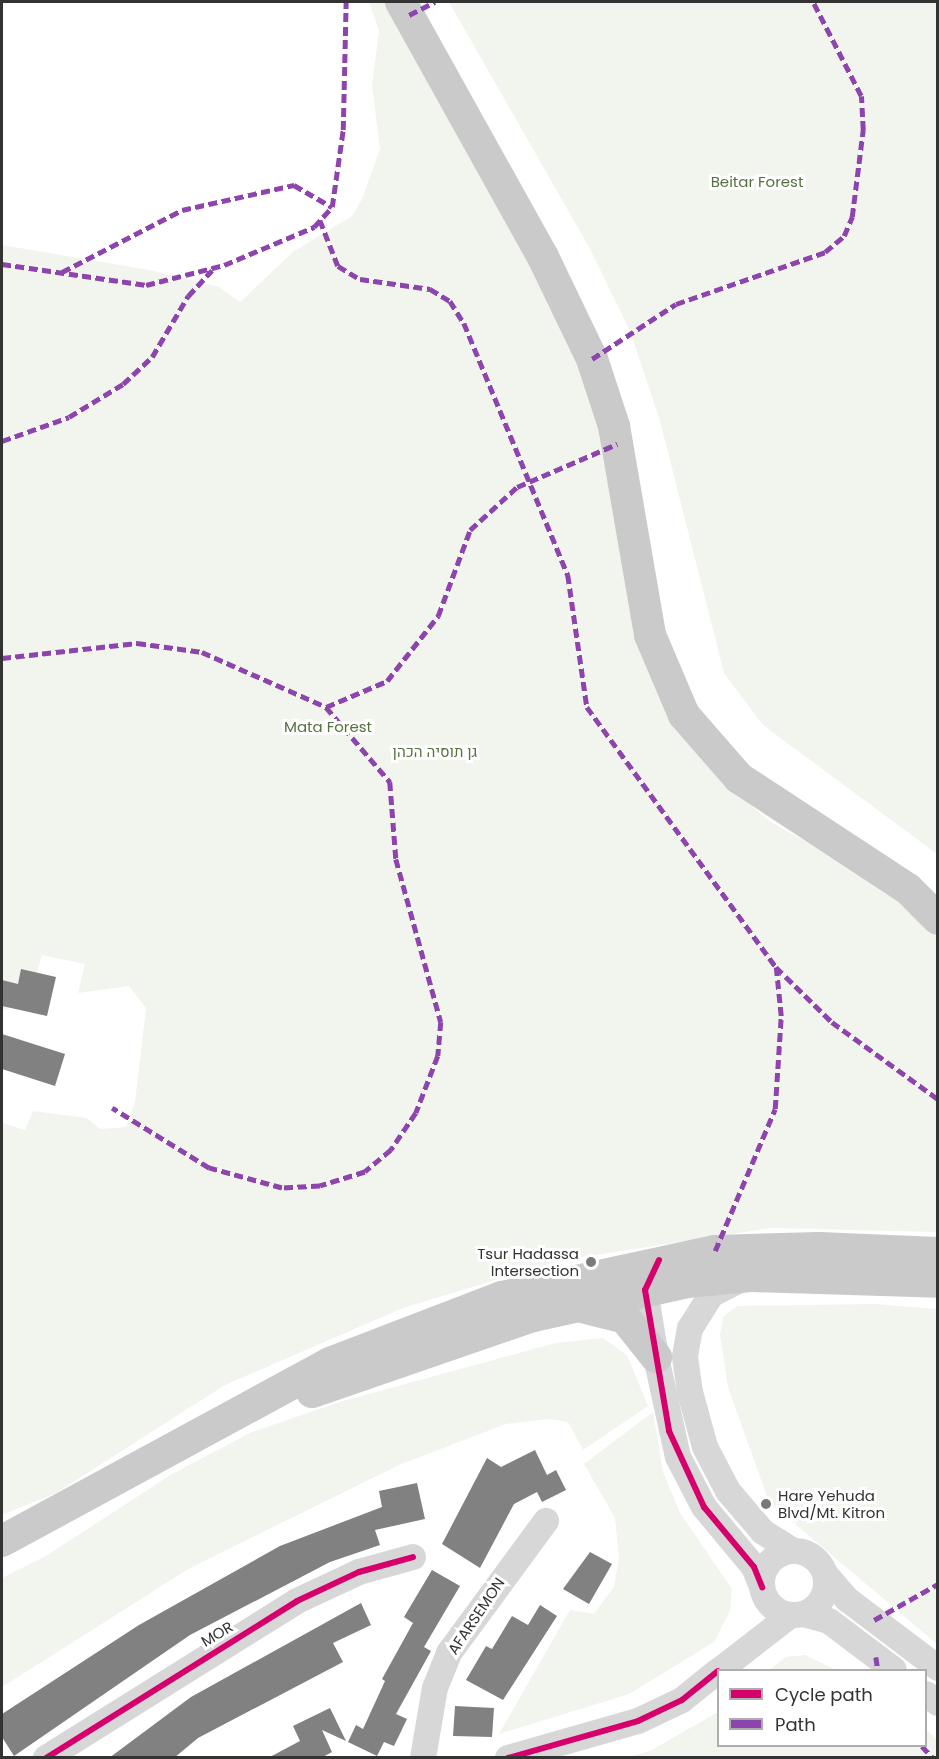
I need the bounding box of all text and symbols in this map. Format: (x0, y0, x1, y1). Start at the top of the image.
park label: Beitar Forest (711, 173, 803, 191)
park label: Mata Forest (284, 718, 372, 736)
park label: גן תוסיה הכהן (393, 743, 477, 761)
place label: Tsur Hadassa Intersection (477, 1244, 579, 1279)
marker: Tsur Hadassa Intersection (584, 1255, 598, 1269)
place label: Hare Yehuda Blvd/Mt. Kitron (778, 1486, 885, 1521)
marker: Hare Yehuda Blvd/Mt. Kitron (759, 1497, 773, 1511)
street label: AFARSEMON (444, 1574, 508, 1658)
street label: MOR (198, 1618, 236, 1650)
legend (717, 1669, 927, 1747)
text: Cycle path (775, 1682, 873, 1707)
text: Path (775, 1712, 816, 1737)

